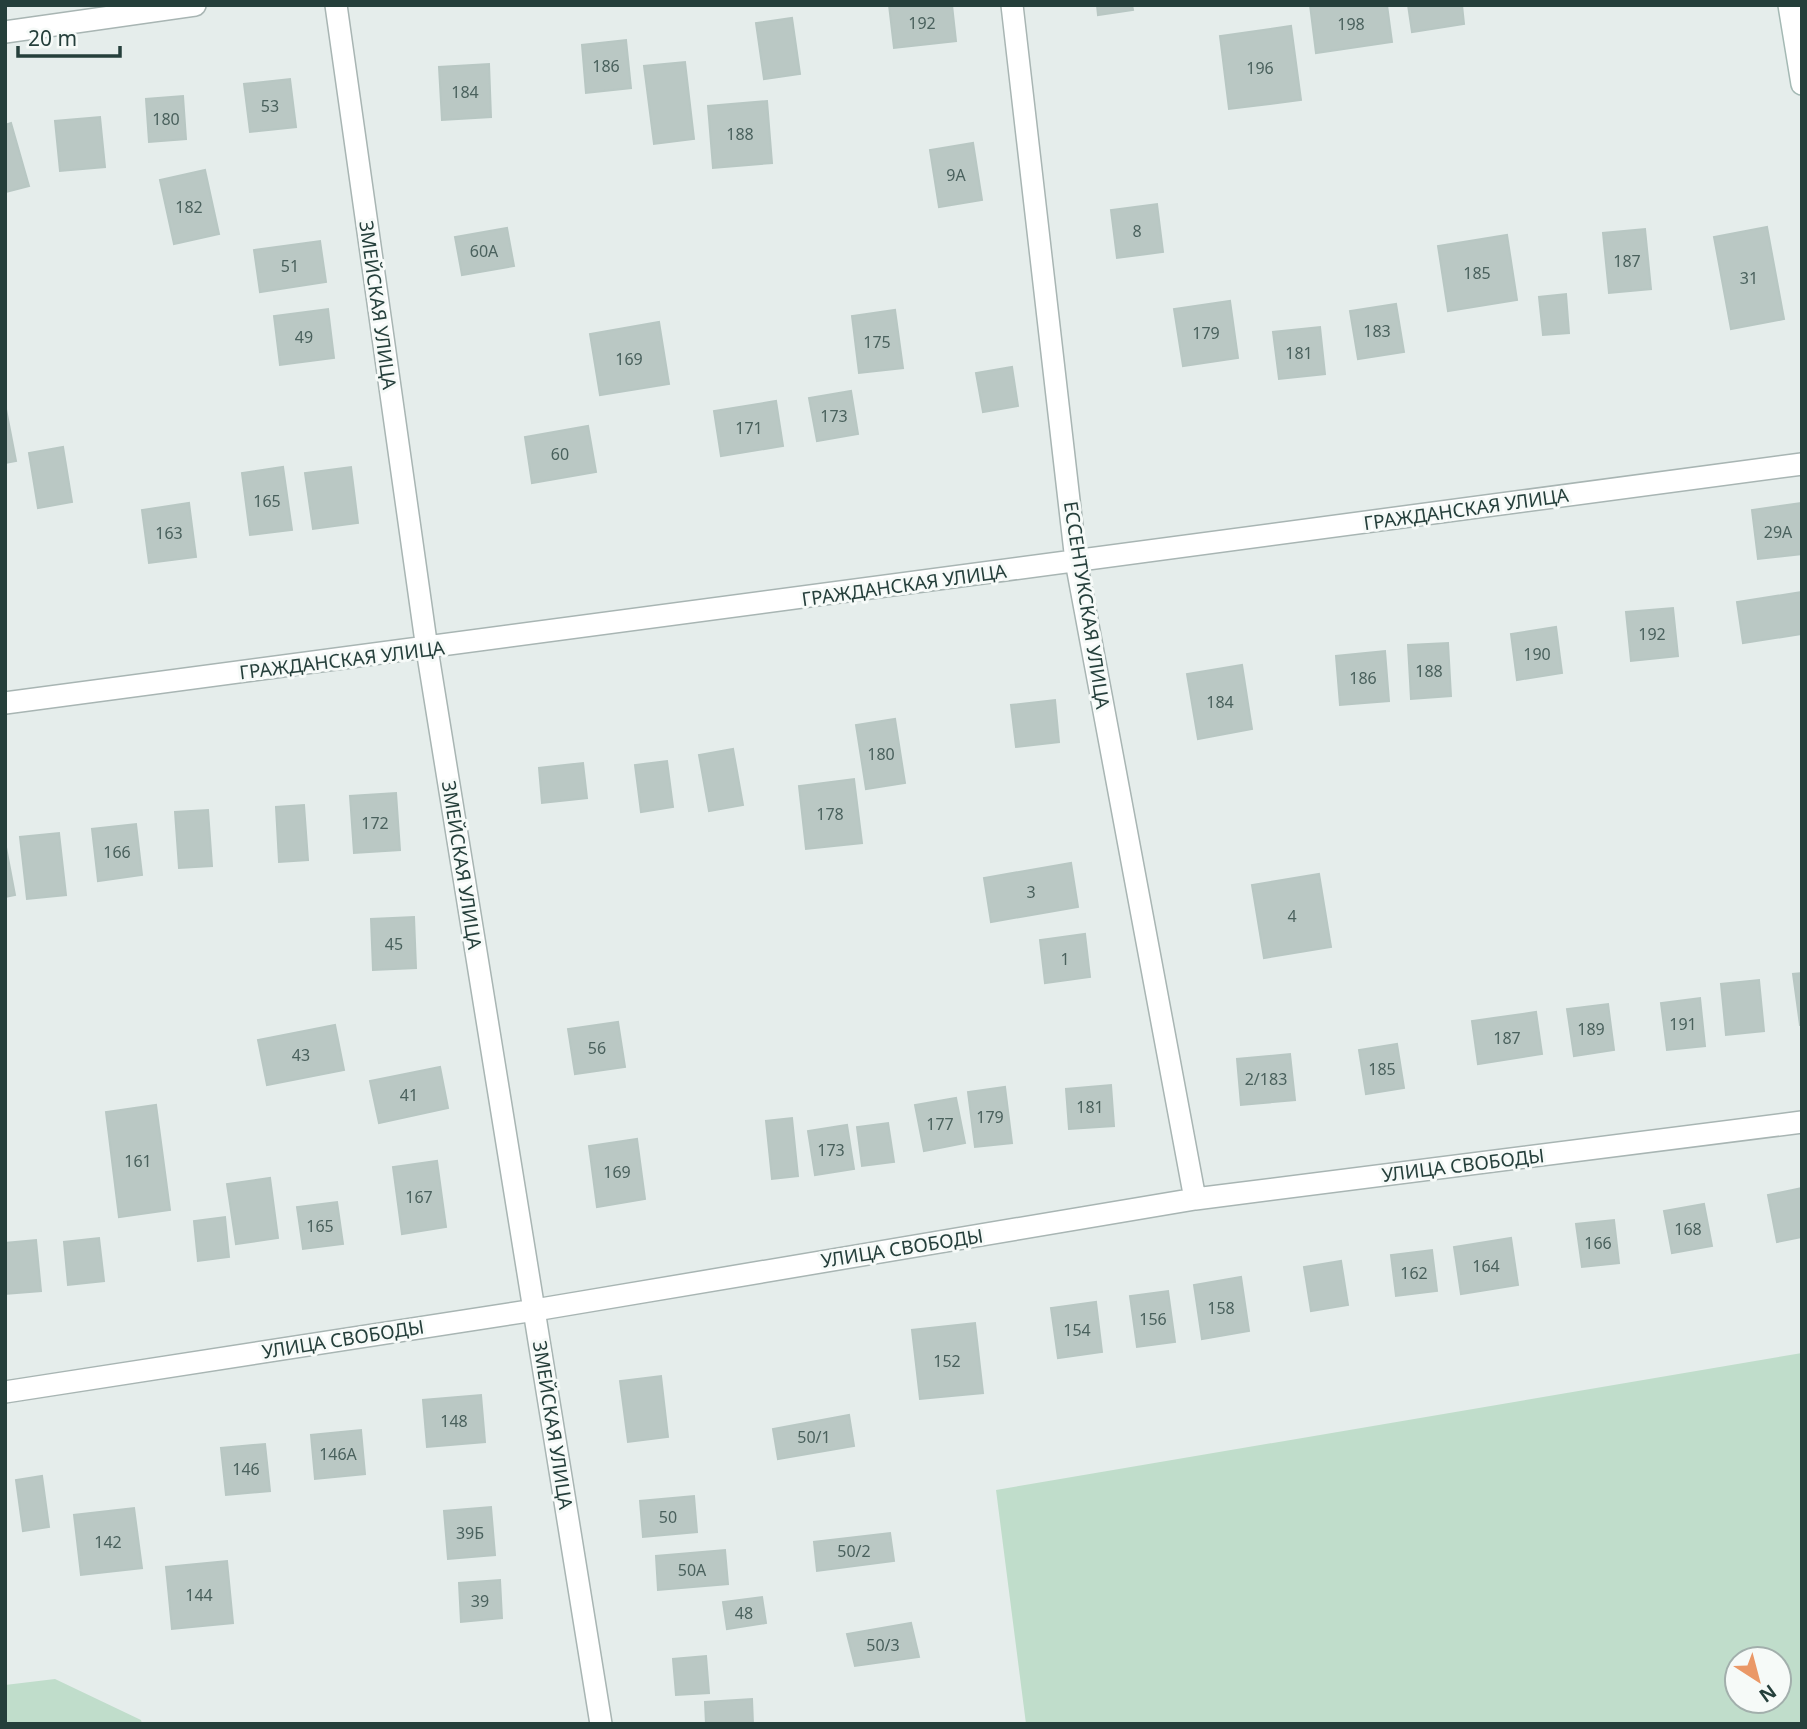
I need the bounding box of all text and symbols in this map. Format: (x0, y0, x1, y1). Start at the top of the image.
house number: 192 (908, 12, 936, 34)
house number: 198 (1337, 13, 1365, 35)
scale bar (18, 14, 119, 58)
text: 20 m (28, 24, 77, 52)
house number: 186 (592, 55, 620, 77)
house number: 196 (1246, 57, 1274, 79)
house number: 184 (451, 81, 479, 103)
house number: 53 (261, 95, 279, 117)
house number: 180 (152, 108, 180, 130)
house number: 188 (726, 123, 754, 145)
house number: 9А (946, 164, 966, 186)
house number: 182 (175, 196, 203, 218)
street label: ЗМЕЙСКАЯ УЛИЦА (353, 219, 403, 392)
house number: 8 (1132, 220, 1142, 242)
house number: 60А (470, 240, 499, 262)
house number: 187 (1613, 250, 1641, 272)
house number: 51 (281, 255, 299, 277)
house number: 185 (1463, 262, 1491, 284)
house number: 31 (1740, 267, 1758, 289)
house number: 183 (1363, 320, 1391, 342)
house number: 179 (1192, 322, 1220, 344)
house number: 49 (295, 326, 313, 348)
house number: 175 (863, 331, 891, 353)
house number: 181 (1285, 342, 1313, 364)
house number: 169 (615, 348, 643, 370)
house number: 173 (820, 405, 848, 427)
house number: 171 (735, 417, 763, 439)
house number: 60 (551, 443, 569, 465)
street label: ГРАЖДАНСКАЯ УЛИЦА (1362, 482, 1571, 536)
house number: 165 (253, 490, 281, 512)
street label: ЕССЕНТУКСКАЯ УЛИЦА (1058, 499, 1116, 712)
house number: 29А (1764, 521, 1793, 543)
house number: 163 (155, 522, 183, 544)
street label: ГРАЖДАНСКАЯ УЛИЦА (800, 558, 1009, 612)
house number: 192 (1638, 623, 1666, 645)
street label: ГРАЖДАНСКАЯ УЛИЦА (238, 634, 447, 685)
house number: 190 (1523, 643, 1551, 665)
house number: 188 (1415, 660, 1443, 682)
house number: 186 (1349, 667, 1377, 689)
house number: 184 (1206, 691, 1234, 713)
house number: 180 (867, 743, 895, 765)
street label: ЗМЕЙСКАЯ УЛИЦА (436, 779, 488, 952)
house number: 178 (816, 803, 844, 825)
house number: 172 (361, 812, 389, 834)
house number: 166 (103, 841, 131, 863)
house number: 3 (1026, 881, 1036, 903)
house number: 4 (1287, 905, 1297, 927)
house number: 45 (385, 933, 403, 955)
house number: 1 (1060, 948, 1070, 970)
house number: 191 (1669, 1013, 1697, 1035)
house number: 189 (1577, 1018, 1605, 1040)
house number: 187 (1493, 1027, 1521, 1049)
house number: 56 (588, 1037, 606, 1059)
house number: 43 (292, 1044, 310, 1066)
house number: 185 (1368, 1058, 1396, 1080)
house number: 2/183 (1245, 1068, 1287, 1090)
house number: 41 (400, 1084, 418, 1106)
house number: 181 (1076, 1096, 1104, 1118)
house number: 179 (976, 1106, 1004, 1128)
house number: 177 (926, 1113, 954, 1135)
house number: 173 (817, 1139, 845, 1161)
street label: УЛИЦА СВОБОДЫ (1380, 1142, 1546, 1188)
house number: 161 (124, 1150, 152, 1172)
house number: 169 (603, 1161, 631, 1183)
house number: 167 (405, 1186, 433, 1208)
house number: 165 (306, 1215, 334, 1237)
house number: 168 (1674, 1218, 1702, 1240)
street label: УЛИЦА СВОБОДЫ (819, 1222, 985, 1274)
house number: 166 (1584, 1232, 1612, 1254)
house number: 164 (1472, 1255, 1500, 1277)
house number: 162 (1400, 1262, 1428, 1284)
house number: 158 (1207, 1297, 1235, 1319)
house number: 156 (1139, 1308, 1167, 1330)
street label: УЛИЦА СВОБОДЫ (260, 1313, 426, 1365)
house number: 154 (1063, 1319, 1091, 1341)
street label: ЗМЕЙСКАЯ УЛИЦА (527, 1339, 579, 1512)
house number: 152 (933, 1350, 961, 1372)
house number: 148 (440, 1410, 468, 1432)
house number: 50/1 (797, 1426, 831, 1448)
house number: 146А (319, 1443, 358, 1465)
house number: 146 (232, 1458, 260, 1480)
house number: 50 (659, 1506, 677, 1528)
house number: 39Б (456, 1522, 484, 1544)
house number: 142 (94, 1531, 122, 1553)
house number: 50/2 (837, 1540, 871, 1562)
house number: 50А (678, 1559, 707, 1581)
house number: 144 (185, 1584, 213, 1606)
house number: 39 (471, 1590, 489, 1612)
house number: 48 (735, 1602, 753, 1624)
house number: 50/3 (866, 1634, 900, 1656)
north arrow (1723, 1645, 1793, 1715)
text: N (1754, 1679, 1782, 1709)

